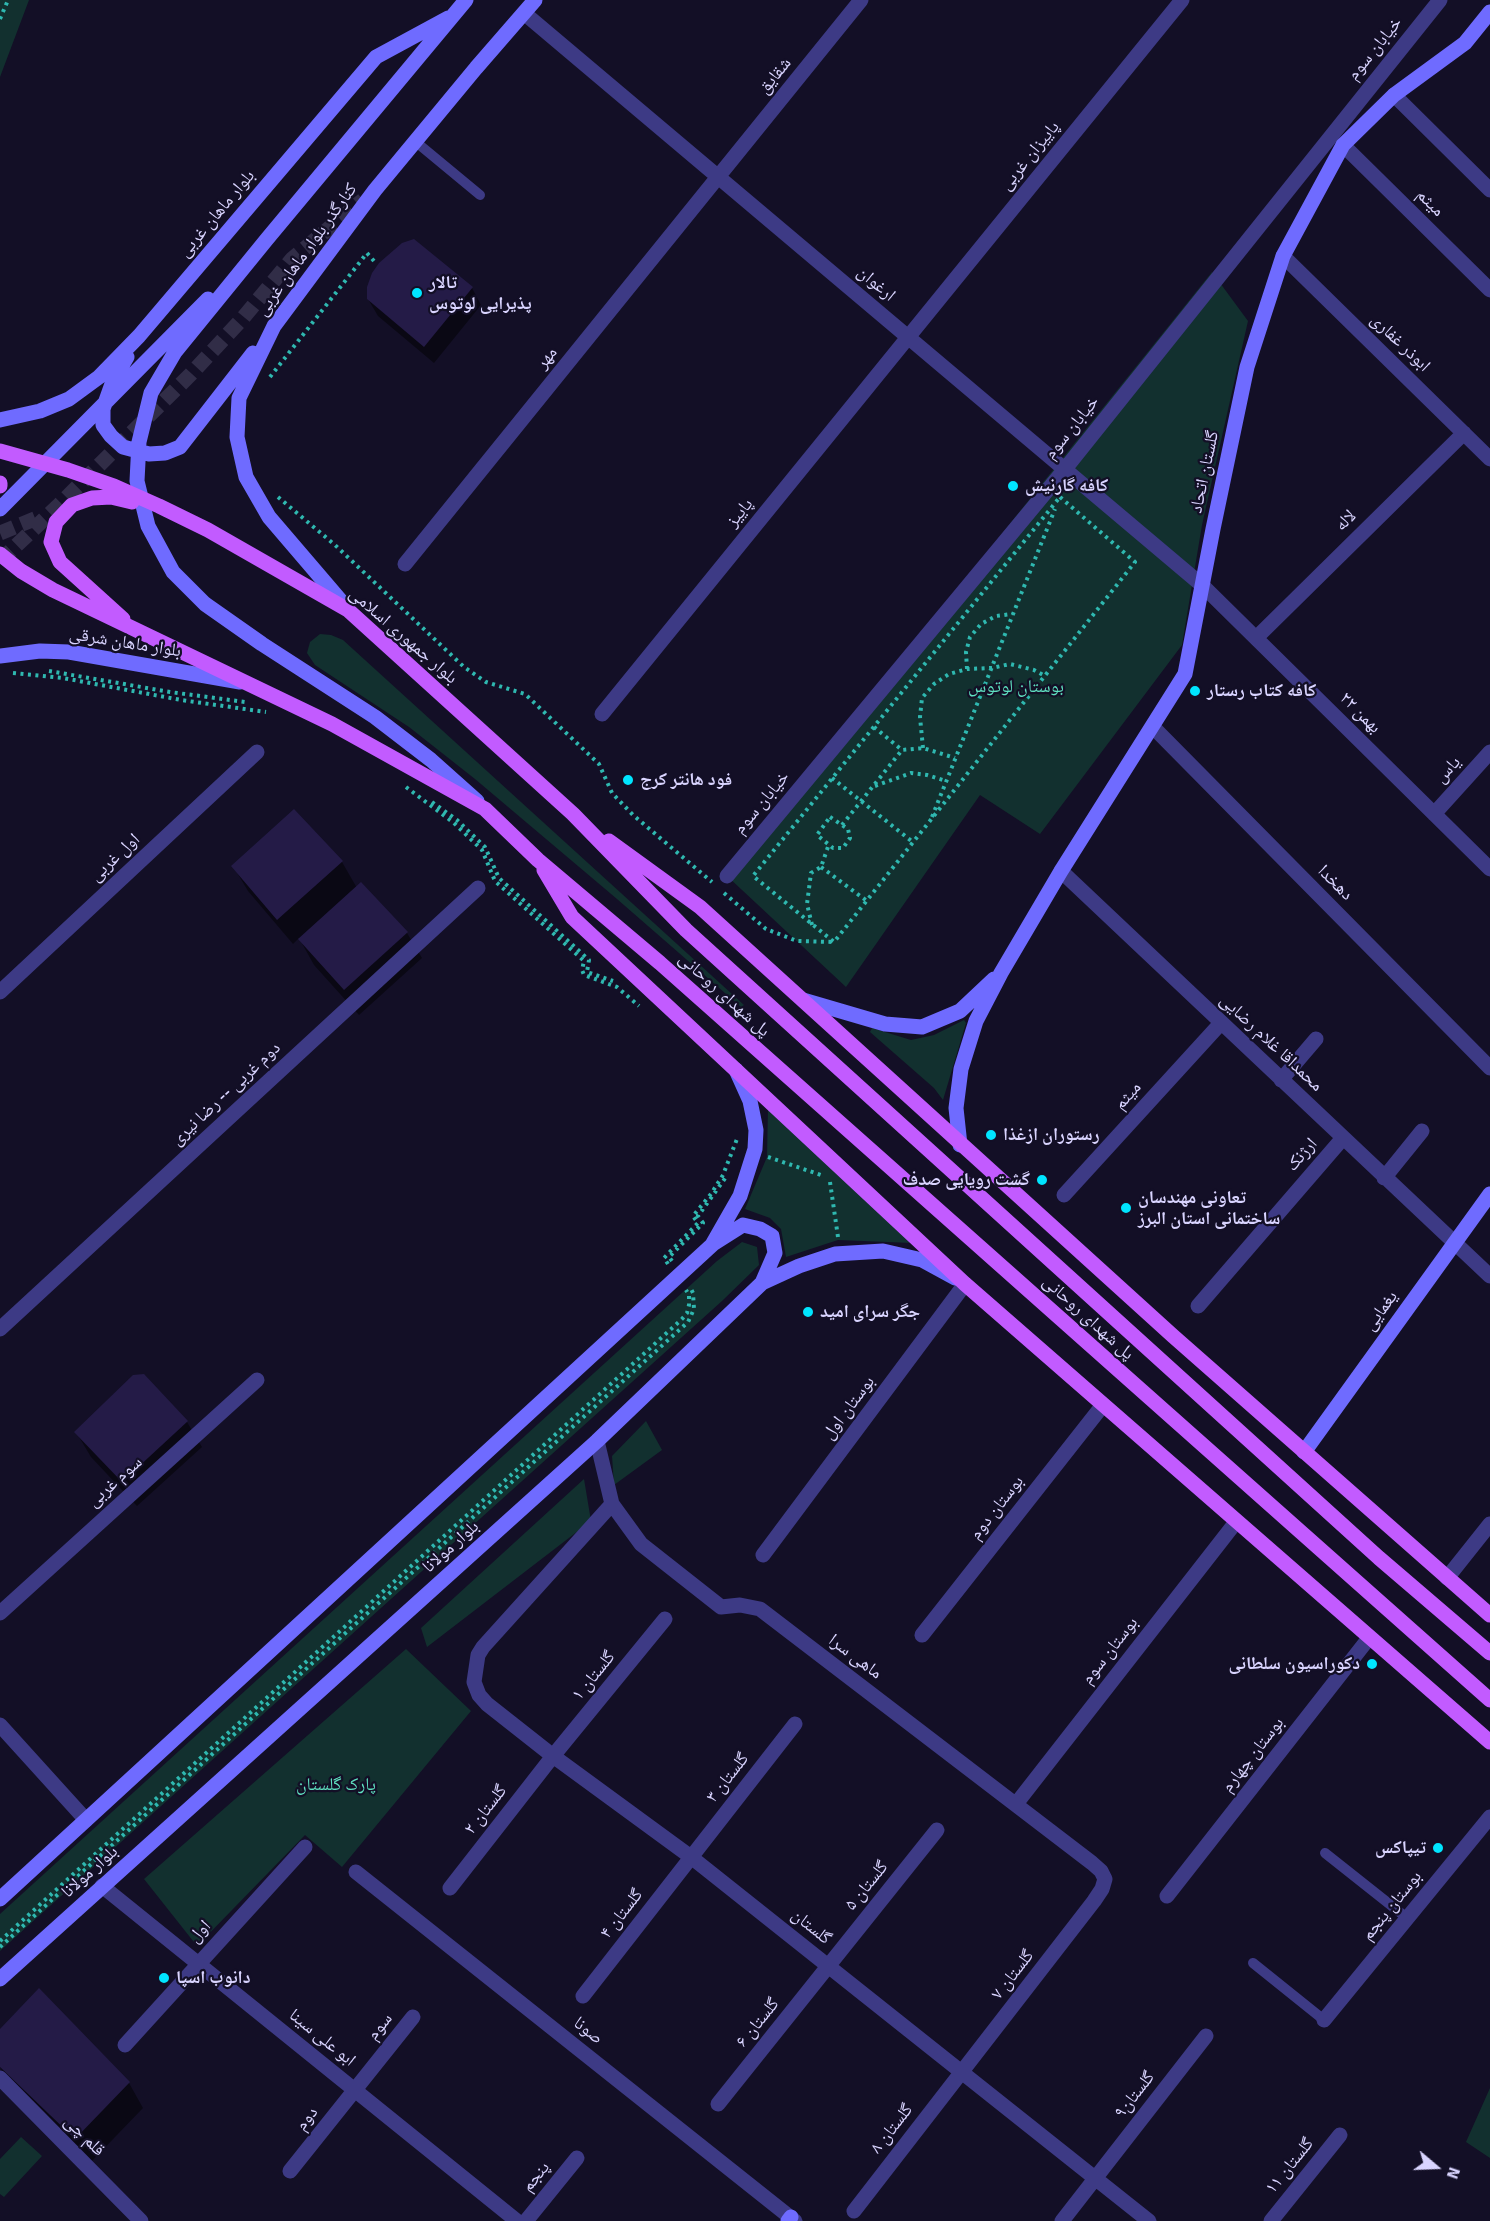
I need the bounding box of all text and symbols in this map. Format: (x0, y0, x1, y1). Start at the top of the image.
street label: خیابان سوم (1343, 13, 1407, 85)
street label: شقایق (754, 53, 796, 99)
street label: پاییزان غربی (995, 117, 1065, 195)
street label: بلوار ماهان غربی (174, 166, 260, 262)
street label: کنارگذر بلوار ماهان غربی (252, 179, 362, 321)
street label: میثم (1412, 185, 1448, 221)
street label: ارغوان (852, 262, 900, 306)
place label: تالار پذیرایی لوتوس (429, 272, 532, 314)
marker: تالار پذیرایی لوتوس (410, 286, 424, 300)
street label: ابوذر غفاری (1366, 309, 1434, 377)
street label: مهر (532, 343, 562, 373)
street label: خیابان سوم (1040, 392, 1104, 464)
street label: گلستان اتحاد (1186, 429, 1224, 515)
place label: کافه گارنیش (1025, 475, 1108, 497)
marker: کافه گارنیش (1006, 479, 1020, 493)
street label: پاییز (722, 494, 758, 532)
street label: لاله (1331, 506, 1361, 536)
street label: بلوار جمهوری اسلامی (344, 583, 462, 689)
street label: بلوار ماهان شرقی (68, 623, 182, 663)
park label: بوستان لوتوس (968, 676, 1064, 698)
place label: کافه کتاب رستار (1207, 680, 1316, 702)
marker: کافه کتاب رستار (1188, 684, 1202, 698)
street label: ۲۲ بهمن (1335, 688, 1385, 738)
street label: یاس (1430, 752, 1466, 788)
street label: خیابان سوم (729, 767, 795, 839)
place label: فود هانتر کرج (640, 769, 732, 791)
marker: فود هانتر کرج (621, 773, 635, 787)
street label: اول غربی (85, 829, 145, 887)
street label: دهخدا (1313, 861, 1357, 905)
street label: پل شهدای روحانی (674, 948, 774, 1042)
street label: محمداقا غلام رضایی (1215, 990, 1327, 1096)
street label: دوم غربی -- رضا نیری (167, 1038, 285, 1150)
street label: میثم (1110, 1077, 1146, 1115)
place label: رستوران ازغذا (1003, 1124, 1099, 1146)
marker: رستوران ازغذا (984, 1128, 998, 1142)
street label: ارژنک (1282, 1134, 1322, 1176)
place label: گشت رویایی صدف (903, 1169, 1030, 1191)
marker: گشت رویایی صدف (1035, 1173, 1049, 1187)
place label: تعاونی مهندسان ساختمانی استان البرز (1138, 1187, 1280, 1230)
marker: تعاونی مهندسان ساختمانی استان البرز (1119, 1201, 1133, 1215)
street label: پل شهدای روحانی (1038, 1271, 1138, 1365)
street label: یغمایی (1359, 1287, 1403, 1335)
place label: جگر سرای امید (820, 1301, 920, 1323)
marker: جگر سرای امید (801, 1305, 815, 1319)
street label: بوستان اول (818, 1372, 880, 1444)
street label: سوم غربی (83, 1452, 147, 1512)
street label: بوستان دوم (965, 1472, 1029, 1544)
street label: بلوار مولانا (418, 1516, 484, 1578)
street label: بوستان سوم (1077, 1613, 1143, 1689)
street label: ماهی سرا (824, 1630, 886, 1684)
street label: گلستان ۱ (568, 1647, 620, 1705)
place label: دکوراسیون سلطانی (1229, 1653, 1360, 1675)
marker: دکوراسیون سلطانی (1365, 1657, 1379, 1671)
street label: بوستان چهارم (1217, 1713, 1289, 1797)
street label: گلستان ۳ (702, 1749, 754, 1807)
park label: پارک گلستان (296, 1774, 376, 1796)
street label: گلستان ۲ (460, 1781, 512, 1839)
place label: تیپاکس (1375, 1837, 1426, 1859)
street label: بلوار مولانا (57, 1841, 123, 1903)
marker: تیپاکس (1431, 1841, 1445, 1855)
street label: گلستان ۵ (841, 1857, 893, 1915)
street label: بوستان پنجم (1357, 1867, 1427, 1945)
street label: گلستان ۴ (596, 1885, 648, 1943)
street label: گلستان (787, 1904, 835, 1950)
street label: اول (184, 1916, 216, 1948)
street label: گلستان ۷ (987, 1946, 1039, 2004)
place label: دانوب اسپا (176, 1967, 251, 1989)
marker: دانوب اسپا (157, 1971, 171, 1985)
street label: گلستان ۶ (732, 1994, 784, 2052)
street label: ابو علی سینا (284, 2005, 360, 2071)
street label: سوم (363, 2009, 397, 2045)
street label: صونا (569, 2013, 607, 2049)
street label: گلستان۹ (1110, 2067, 1160, 2123)
street label: گلستان ۸ (866, 2100, 918, 2158)
street label: دوم (291, 2103, 323, 2135)
street label: قلم چی (59, 2111, 109, 2161)
street label: گلستان ۱۱ (1261, 2134, 1319, 2198)
north arrow (1406, 2137, 1466, 2197)
street label: پنجم (517, 2157, 555, 2197)
text: N (1442, 2164, 1464, 2181)

